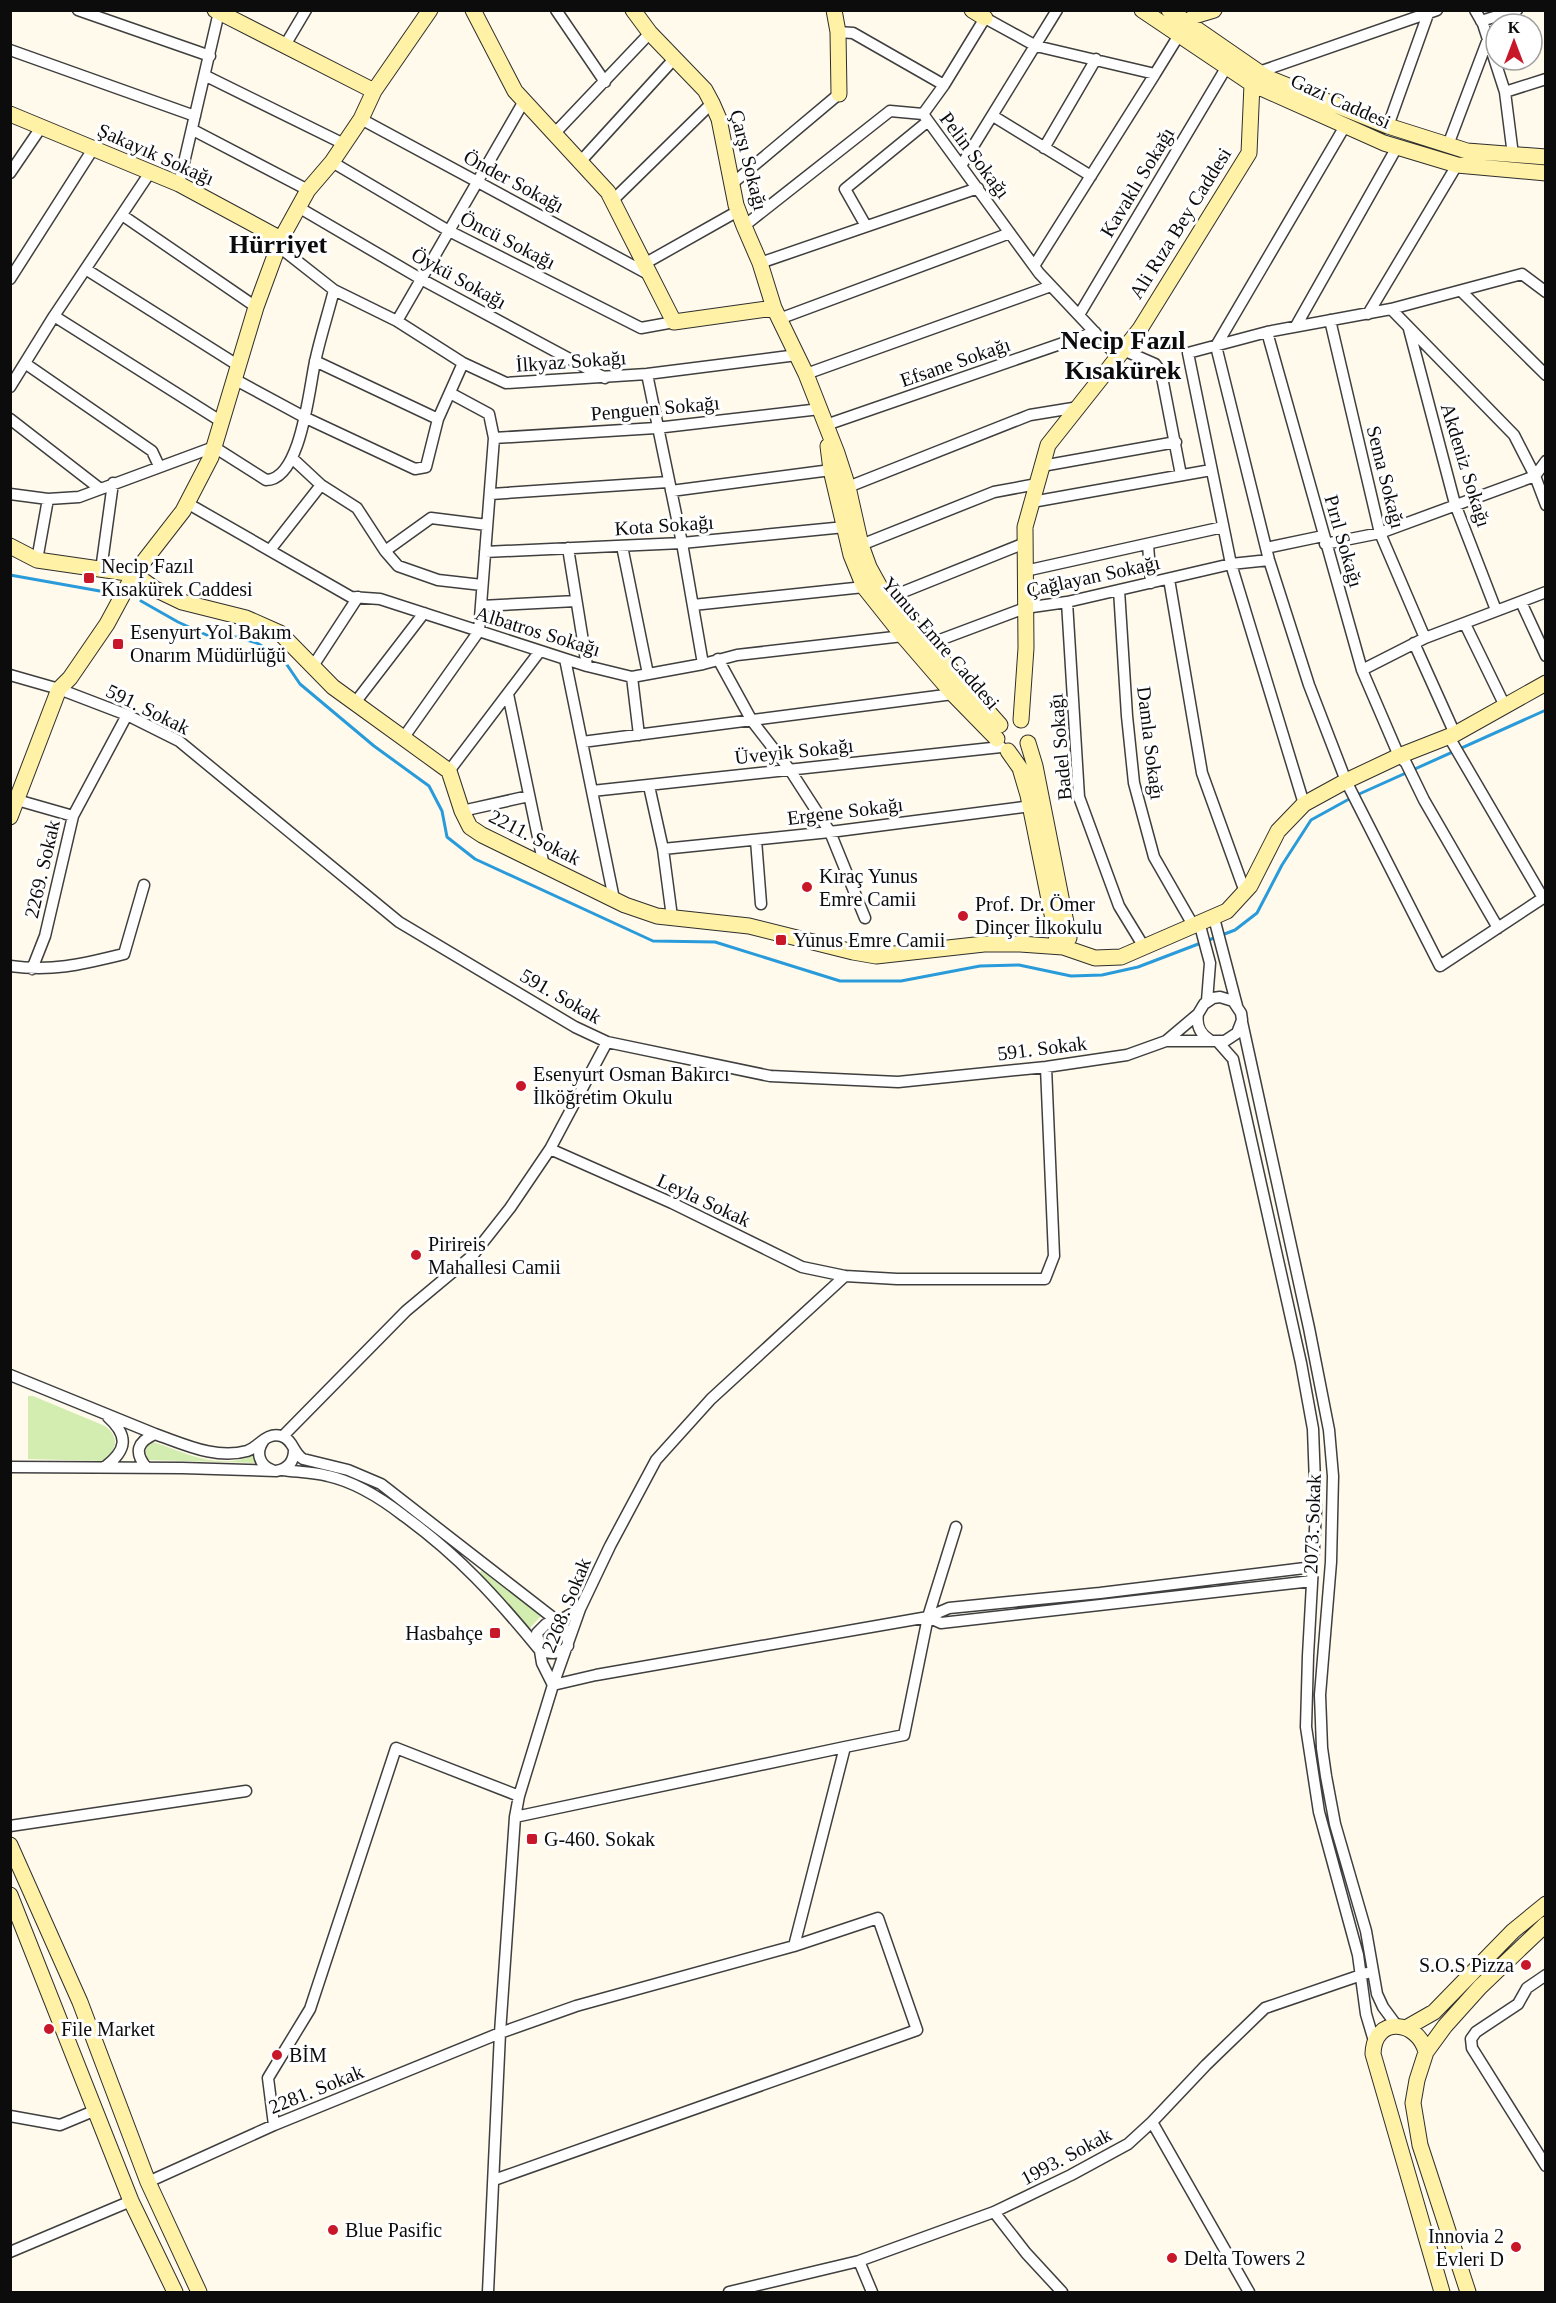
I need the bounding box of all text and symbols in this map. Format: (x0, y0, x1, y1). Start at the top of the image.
north arrow (1484, 12, 1544, 72)
text: K (1508, 19, 1521, 36)
street label: Gazi Caddesi (1288, 69, 1395, 133)
street label: Çarşı Sokağı (725, 107, 772, 213)
street label: Pelin Sokağı (935, 108, 1015, 203)
street label: Şakayık Sokağı (94, 119, 218, 191)
street label: Kavaklı Sokağı (1096, 123, 1179, 241)
street label: Ali Rıza Bey Caddesi (1125, 143, 1236, 303)
street label: Önder Sokağı (460, 145, 568, 218)
street label: Öncü Sokağı (456, 207, 560, 274)
district label: Hürriyet (229, 230, 327, 259)
street label: Öykü Sokağı (407, 243, 511, 314)
district label: Necip Fazıl Kısakürek (1061, 326, 1185, 385)
street label: Efsane Sokağı (897, 333, 1014, 392)
street label: İlkyaz Sokağı (515, 346, 627, 377)
street label: Penguen Sokağı (590, 391, 721, 426)
street label: Akdeniz Sokağı (1436, 400, 1495, 530)
street label: Sema Sokağı (1362, 423, 1409, 531)
street label: Pırıl Sokağı (1319, 492, 1368, 590)
street label: Kota Sokağı (614, 511, 715, 540)
street label: Çağlayan Sokağı (1024, 551, 1162, 602)
place label: Necip Fazıl Kısakürek Caddesi (101, 555, 253, 600)
marker: Necip Fazıl Kısakürek Caddesi (82, 571, 96, 585)
street label: Yunus Emre Caddesi (878, 572, 1005, 714)
street label: Albatros Sokağı (473, 602, 604, 662)
place label: Esenyurt Yol Bakım Onarım Müdürlüğü (130, 621, 292, 667)
marker: Esenyurt Yol Bakım Onarım Müdürlüğü (111, 637, 125, 651)
street label: 591. Sokak (103, 679, 193, 739)
street label: Damla Sokağı (1132, 685, 1169, 801)
street label: Badel Sokağı (1044, 692, 1077, 801)
street label: Üveyik Sokağı (733, 734, 855, 769)
street label: Ergene Sokağı (786, 793, 905, 830)
street label: 2211. Sokak (486, 805, 584, 869)
street label: 2269. Sokak (20, 818, 64, 920)
place label: Kıraç Yunus Emre Camii (819, 865, 918, 910)
marker: Kıraç Yunus Emre Camii (800, 880, 814, 894)
place label: Prof. Dr. Ömer Dinçer İlkokulu (975, 893, 1102, 939)
marker: Prof. Dr. Ömer Dinçer İlkokulu (956, 909, 970, 923)
place label: Yunus Emre Camii (793, 929, 946, 951)
marker: Yunus Emre Camii (774, 933, 788, 947)
street label: 591. Sokak (517, 964, 605, 1028)
street label: 591. Sokak (996, 1032, 1088, 1064)
place label: Esenyurt Osman Bakırcı İlköğretim Okulu (533, 1063, 730, 1109)
marker: Esenyurt Osman Bakırcı İlköğretim Okulu (514, 1079, 528, 1093)
street label: Leyla Sokak (653, 1169, 754, 1232)
place label: Pirireis Mahallesi Camii (428, 1233, 561, 1278)
marker: Pirireis Mahallesi Camii (409, 1248, 423, 1262)
street label: 2073. Sokak (1299, 1474, 1325, 1574)
street label: 2268. Sokak (537, 1555, 595, 1655)
place label: Hasbahçe (405, 1622, 483, 1645)
marker: Hasbahçe (488, 1626, 502, 1640)
place label: G-460. Sokak (544, 1828, 655, 1850)
marker: G-460. Sokak (525, 1832, 539, 1846)
place label: S.O.S Pizza (1419, 1954, 1514, 1976)
marker: S.O.S Pizza (1519, 1958, 1533, 1972)
place label: File Market (61, 2018, 155, 2040)
marker: File Market (42, 2022, 56, 2036)
place label: BİM (289, 2044, 327, 2066)
marker: BİM (270, 2048, 284, 2062)
street label: 2281. Sokak (266, 2060, 366, 2118)
street label: 1993. Sokak (1017, 2123, 1115, 2189)
place label: Blue Pasific (345, 2219, 442, 2241)
marker: Blue Pasific (326, 2223, 340, 2237)
place label: Innovia 2 Evleri D (1428, 2225, 1504, 2270)
marker: Innovia 2 Evleri D (1509, 2240, 1523, 2254)
place label: Delta Towers 2 (1184, 2247, 1306, 2269)
marker: Delta Towers 2 (1165, 2251, 1179, 2265)

